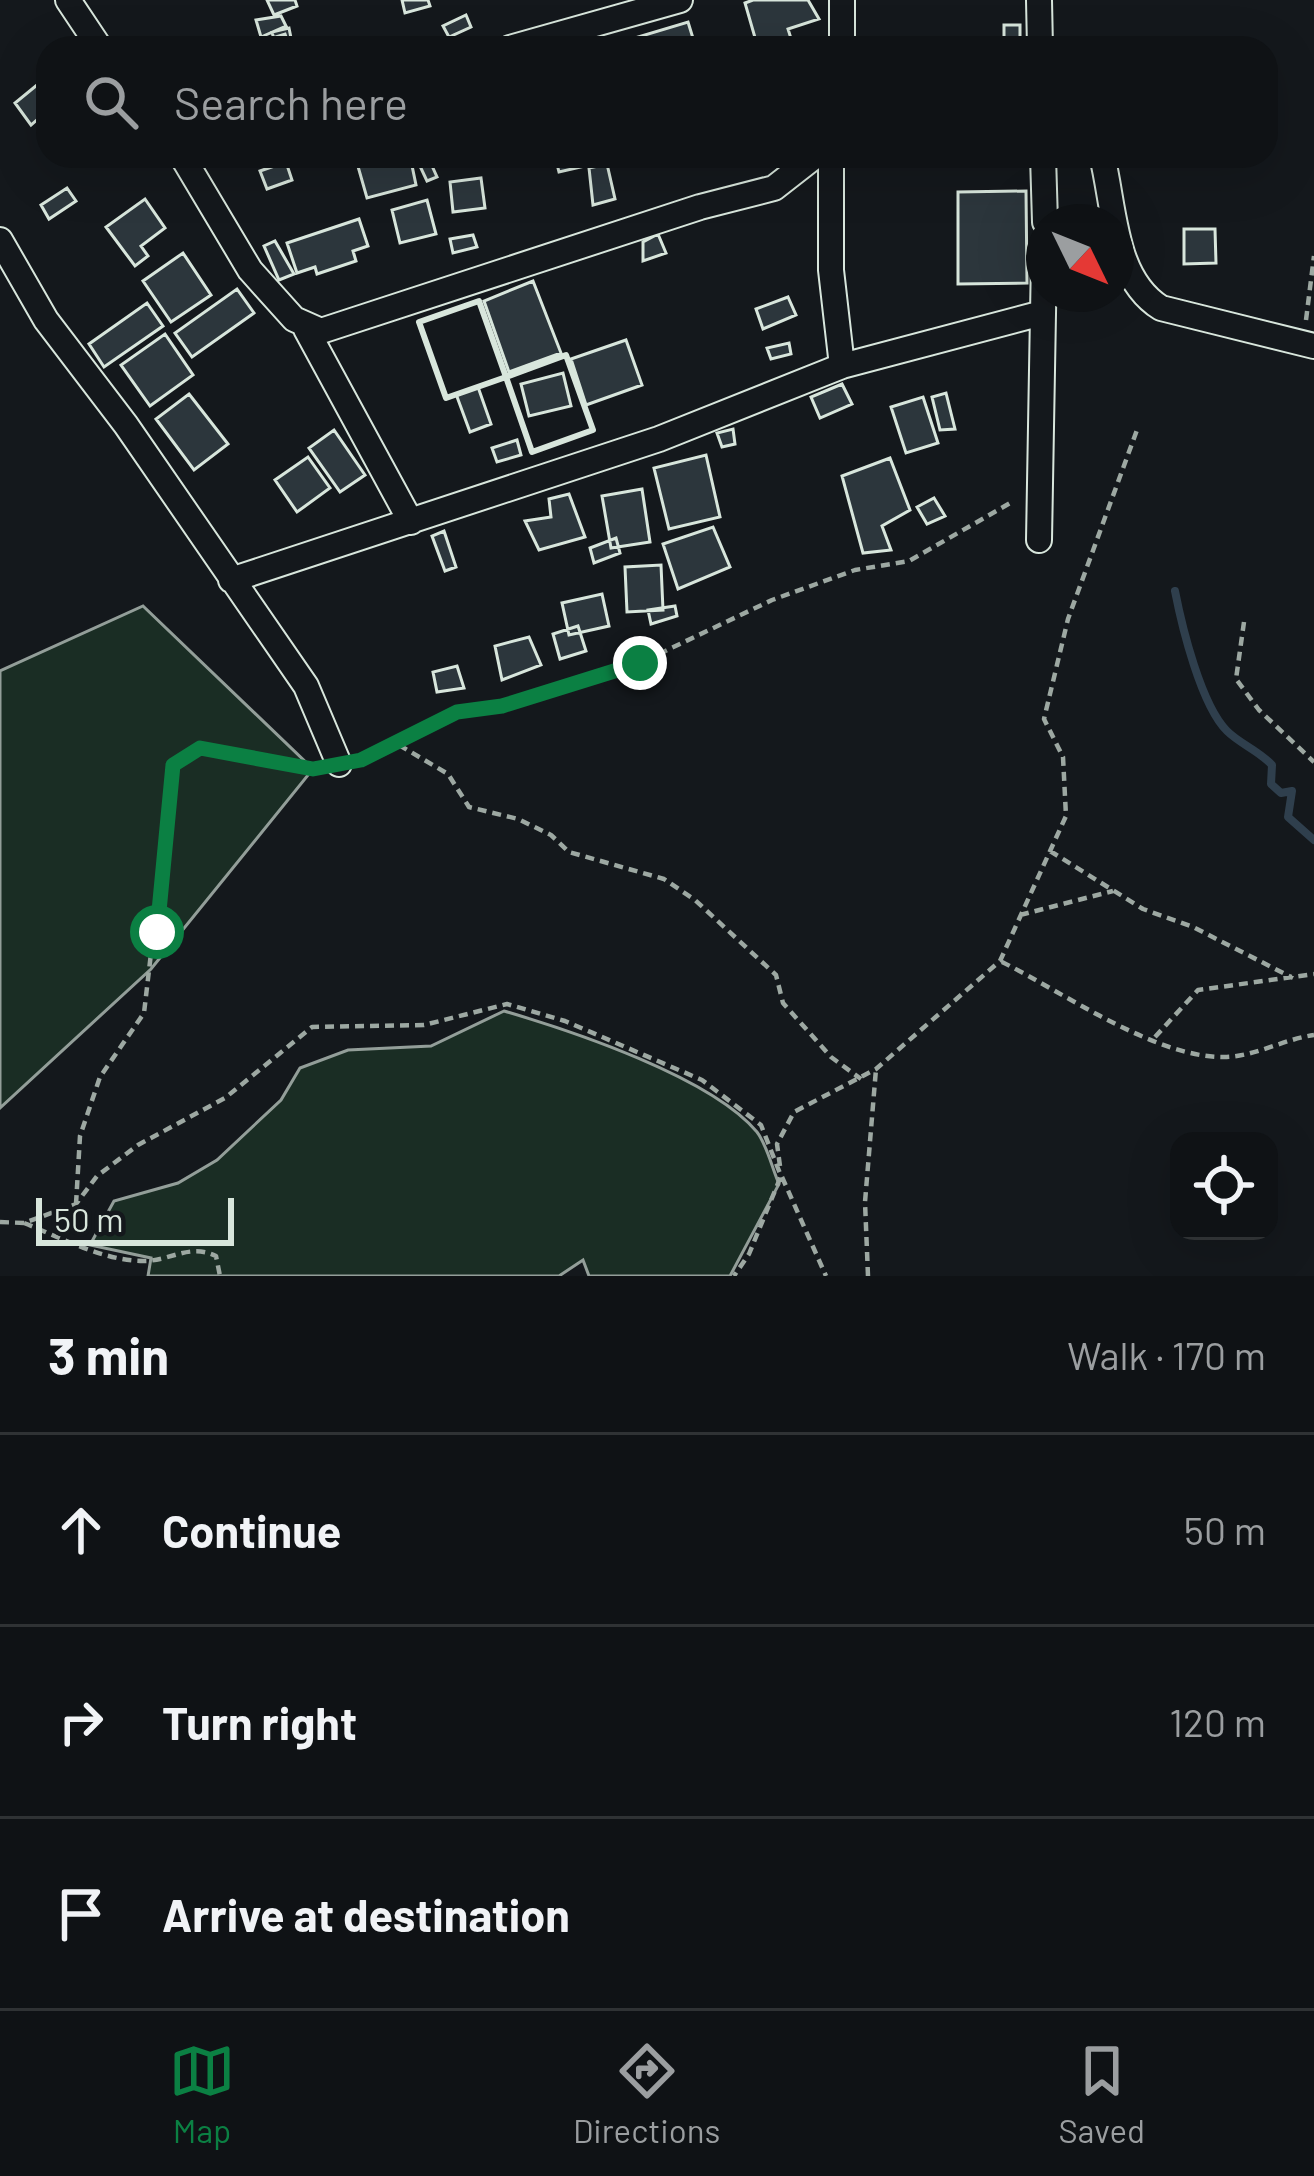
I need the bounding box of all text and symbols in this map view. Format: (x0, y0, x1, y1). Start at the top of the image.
search box (36, 36, 1278, 168)
icon: search (78, 69, 144, 135)
text: Search here (174, 75, 408, 129)
north arrow (1026, 204, 1134, 312)
route end (613, 636, 667, 690)
route start (130, 905, 184, 959)
map controls (1170, 1132, 1278, 1240)
button: locate (1170, 1132, 1278, 1240)
scale bar (36, 1192, 234, 1245)
text: 50 m (54, 1199, 124, 1239)
text: 3 min (48, 1324, 169, 1385)
text: Walk · 170 m (1067, 1331, 1266, 1378)
icon: ahead (48, 1497, 114, 1563)
text: Continue (162, 1503, 341, 1557)
text: 50 m (1184, 1506, 1266, 1553)
icon: right (48, 1689, 114, 1755)
text: Turn right (162, 1695, 357, 1749)
text: 120 m (1169, 1698, 1266, 1745)
icon: arrive (48, 1881, 114, 1947)
text: Arrive at destination (162, 1887, 570, 1941)
tab: Map (169, 2038, 235, 2150)
tab: Directions (573, 2038, 720, 2150)
tab: Saved (1058, 2038, 1145, 2150)

